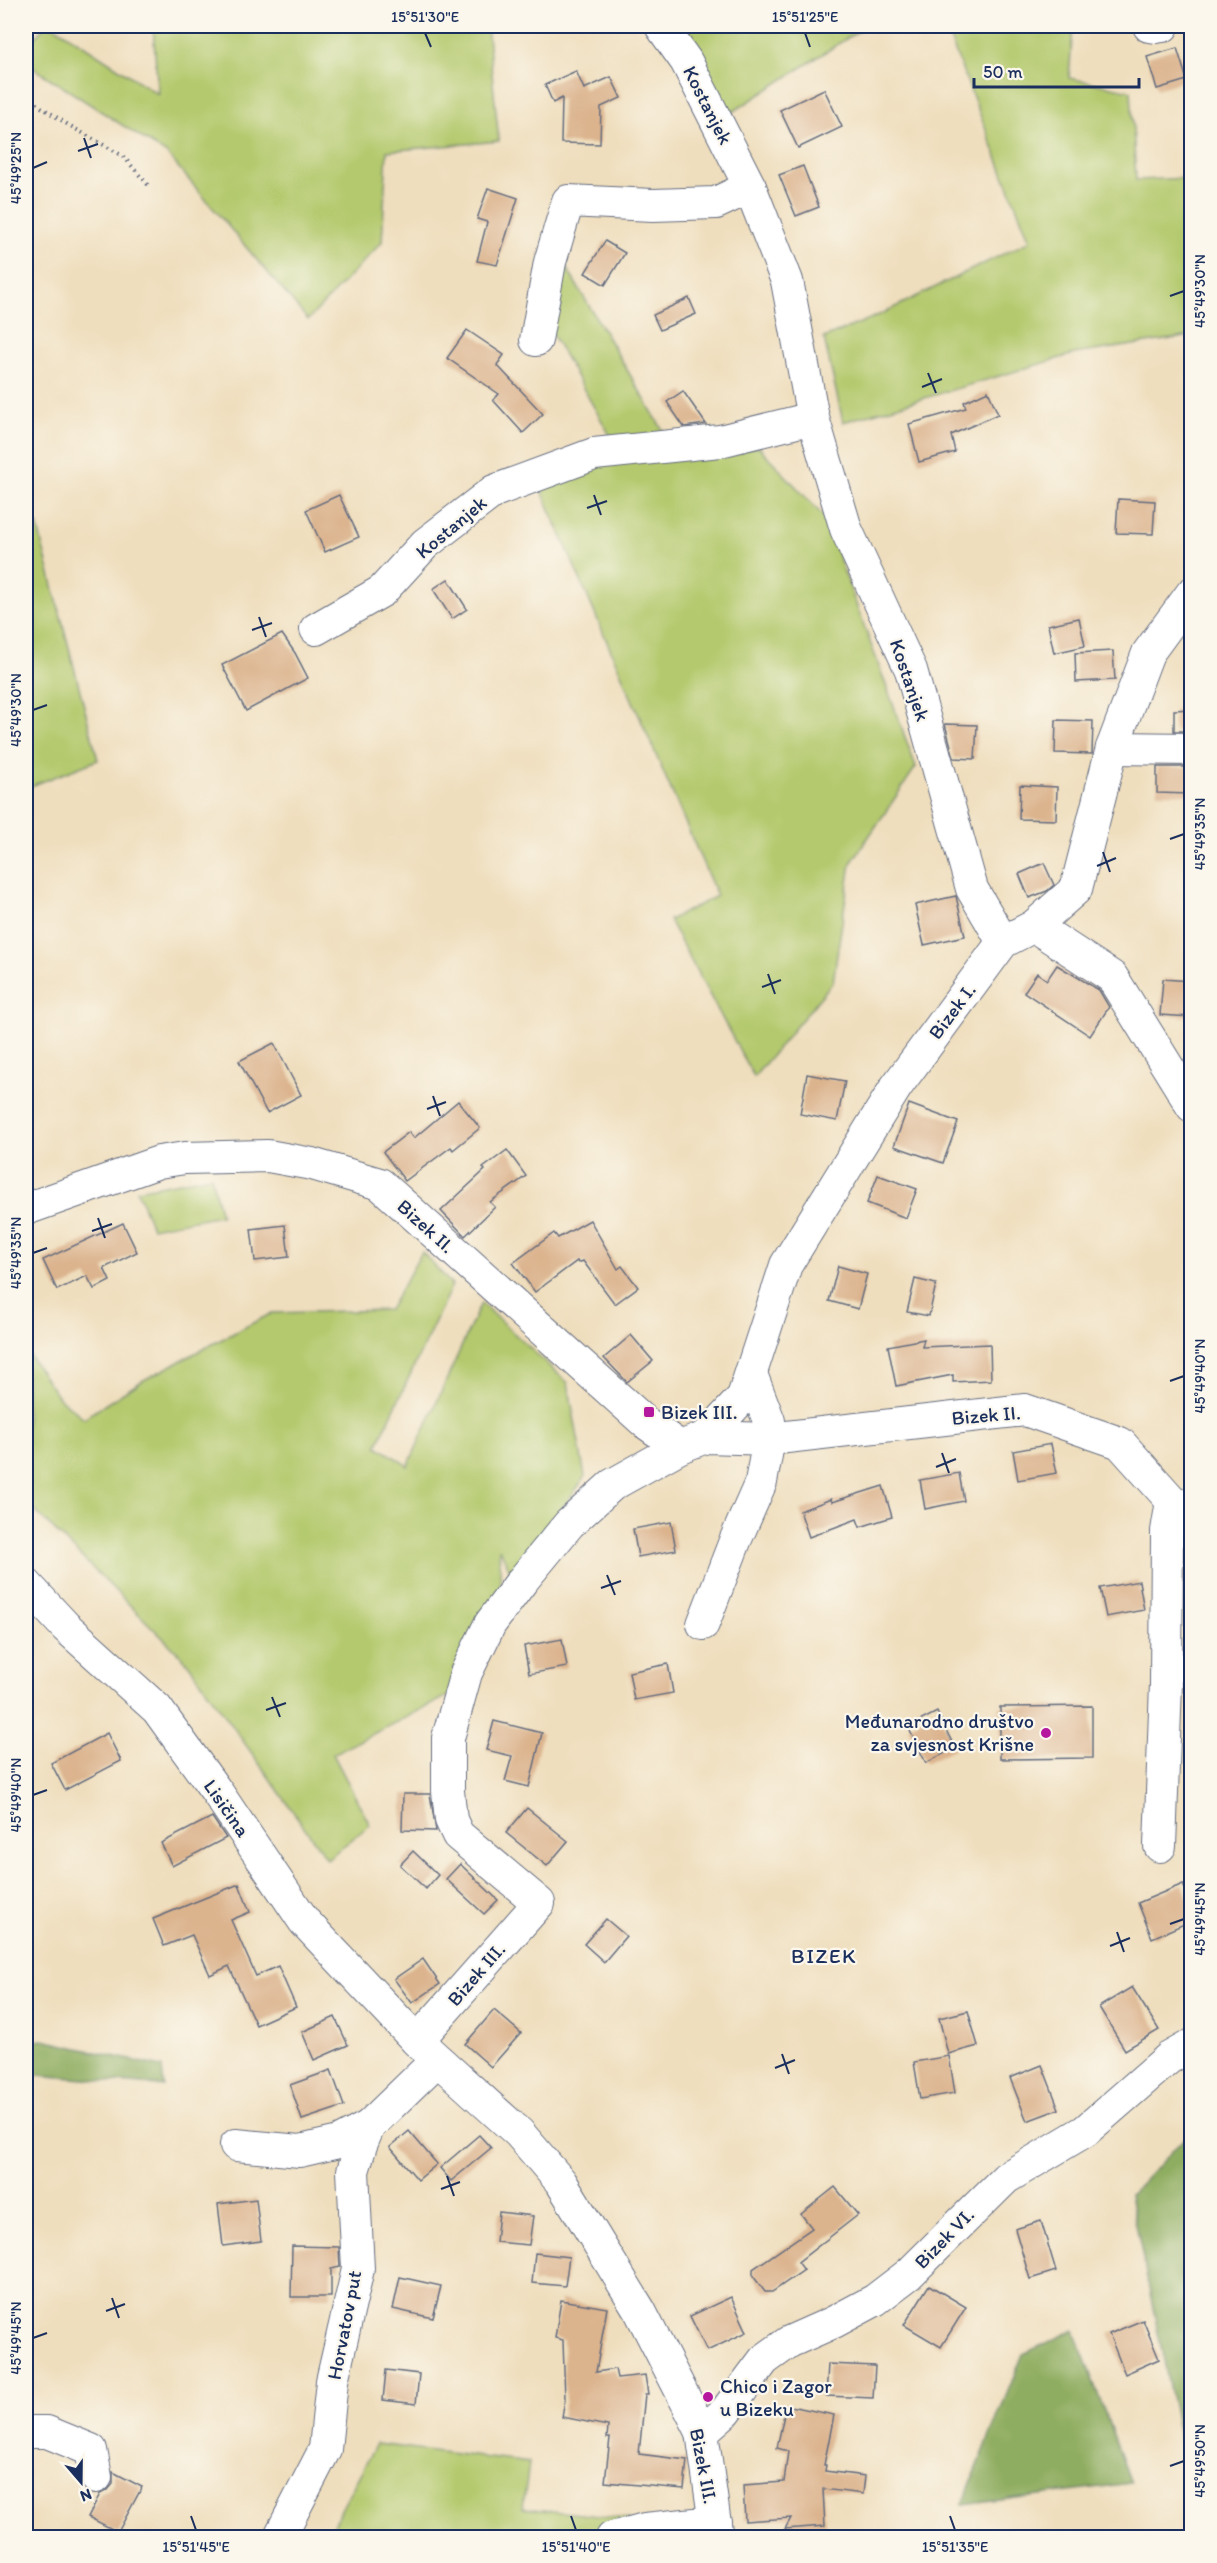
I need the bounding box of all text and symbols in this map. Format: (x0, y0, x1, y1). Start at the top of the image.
text: 15°51'30"E (391, 8, 459, 26)
text: 15°51'25"E (772, 8, 838, 26)
scale bar (974, 51, 1139, 89)
text: 50 m (983, 61, 1023, 83)
street label: Kostanjek (678, 62, 738, 148)
text: 45°49'25"N (7, 132, 25, 204)
text: 45°49'30"N (1191, 254, 1209, 328)
street label: Kostanjek (411, 490, 491, 564)
street label: Kostanjek (885, 636, 935, 724)
text: 45°49'30"N (7, 673, 25, 747)
text: 45°49'35"N (1191, 798, 1209, 870)
street label: Bizek I. (923, 978, 981, 1044)
street label: Bizek II. (392, 1194, 460, 1258)
text: 45°49'35"N (7, 1217, 25, 1289)
text: 45°49'40"N (1191, 1339, 1209, 1413)
place label: Bizek III. (661, 1400, 738, 1424)
street label: Bizek II. (951, 1400, 1021, 1430)
marker: Bizek III. (642, 1405, 656, 1419)
place label: Međunarodno društvo za svjesnost Krišne (845, 1709, 1034, 1756)
marker: Međunarodno društvo za svjesnost Krišne (1039, 1726, 1053, 1740)
text: 45°49'40"N (7, 1758, 25, 1832)
street label: Lisičina (199, 1775, 256, 1842)
text: 45°49'45"N (1191, 1882, 1209, 1956)
street label: Bizek III. (442, 1937, 510, 2011)
district label: BIZEK (791, 1943, 857, 1968)
street label: Bizek VI. (909, 2202, 979, 2274)
street label: Horvatov put (322, 2268, 366, 2382)
text: 45°49'45"N (7, 2301, 25, 2375)
place label: Chico i Zagor u Bizeku (720, 2374, 832, 2421)
marker: Chico i Zagor u Bizeku (701, 2390, 715, 2404)
text: 45°49'50"N (1191, 2424, 1209, 2498)
street label: Bizek III. (685, 2426, 723, 2506)
north arrow (51, 2452, 111, 2512)
text: N (78, 2485, 94, 2506)
text: 15°51'45"E (162, 2538, 230, 2556)
text: 15°51'40"E (542, 2538, 610, 2556)
text: 15°51'35"E (922, 2538, 988, 2556)

